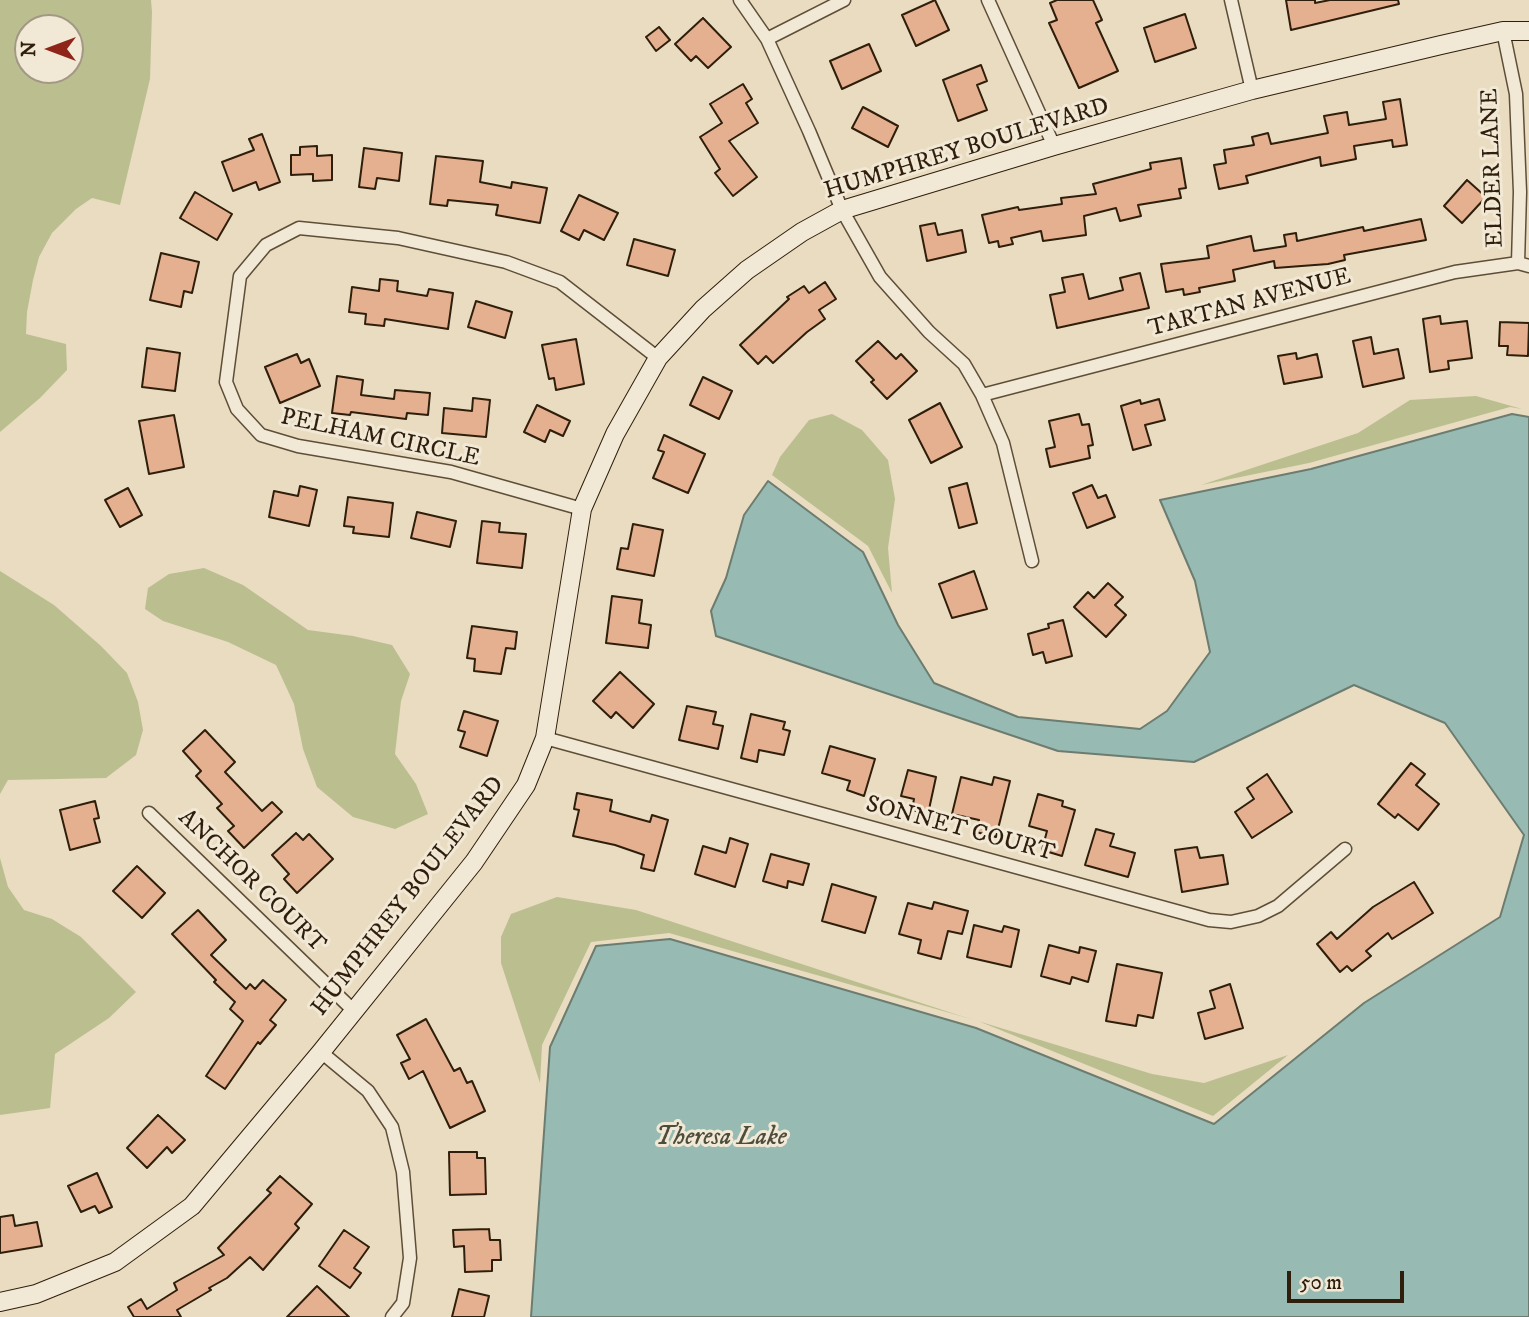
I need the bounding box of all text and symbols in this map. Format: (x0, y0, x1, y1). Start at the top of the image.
north arrow (14, 14, 84, 84)
text: N (18, 41, 41, 57)
street label: ELDER LANE (1477, 88, 1511, 248)
street label: HUMPHREY BOULEVARD (821, 93, 1113, 207)
street label: TARTAN AVENUE (1146, 263, 1354, 345)
street label: PELHAM CIRCLE (278, 404, 482, 474)
street label: HUMPHREY BOULEVARD (306, 771, 512, 1023)
street label: SONNET COURT (862, 791, 1058, 869)
street label: ANCHOR COURT (171, 804, 331, 960)
water label: Theresa Lake (655, 1123, 787, 1155)
scale bar (1291, 1258, 1408, 1302)
text: 50 m (1300, 1270, 1342, 1296)

